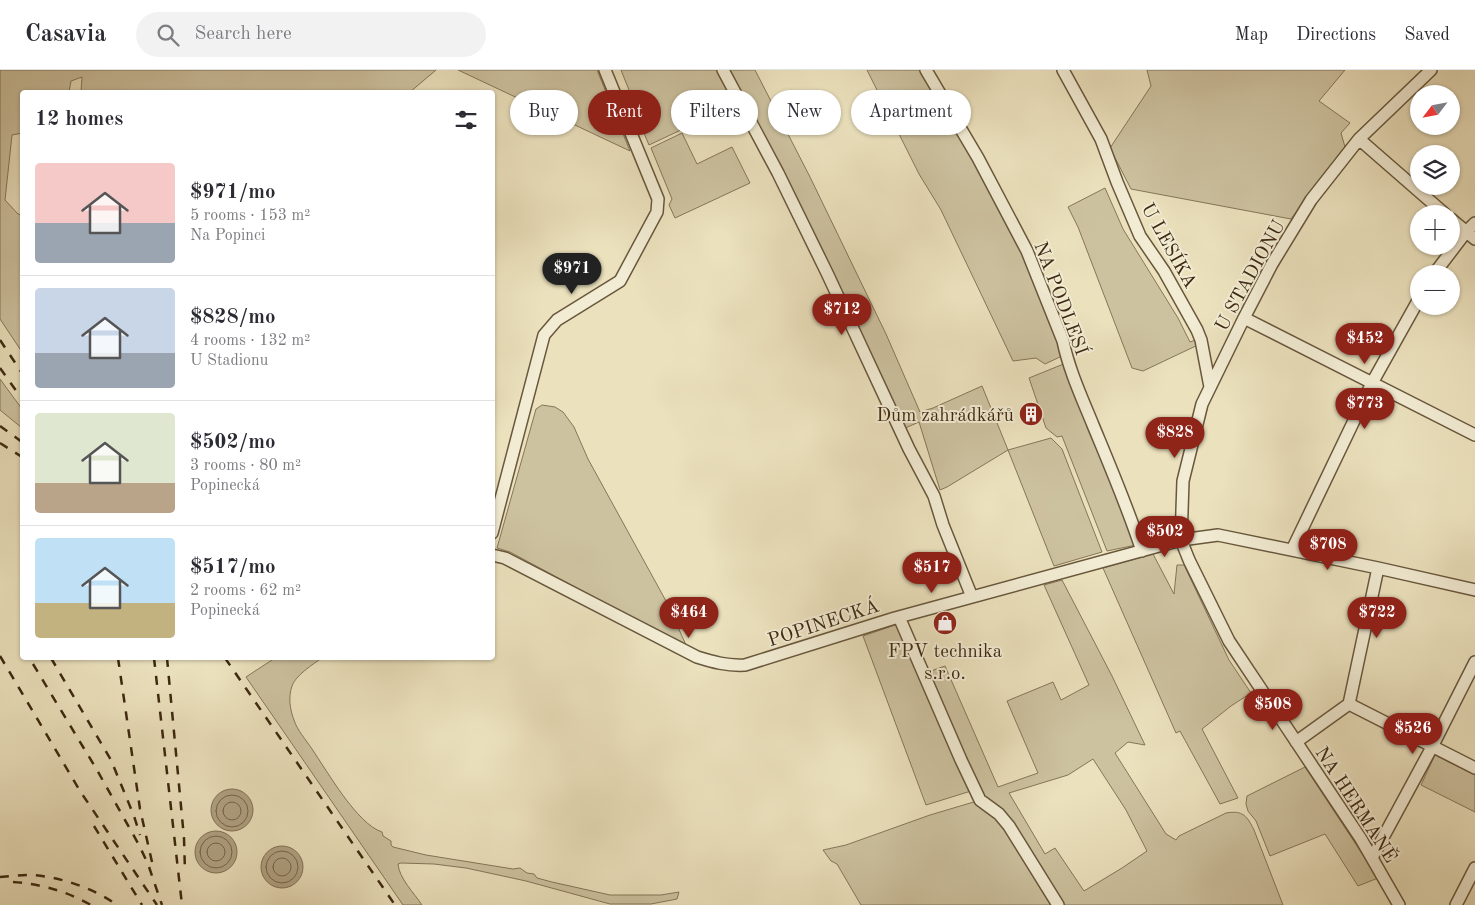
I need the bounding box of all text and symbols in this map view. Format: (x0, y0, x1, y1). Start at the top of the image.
search box (136, 12, 486, 57)
icon: search (154, 21, 182, 49)
text: Casavia (25, 23, 106, 47)
text: Search here (194, 25, 292, 44)
text: Map (1235, 26, 1268, 44)
text: Directions (1296, 26, 1376, 44)
text: Saved (1404, 26, 1450, 44)
north arrow (1410, 85, 1460, 135)
map controls (1410, 85, 1460, 315)
chip: Buy (510, 90, 578, 135)
chip: Rent (588, 90, 661, 135)
chip: Filters (671, 90, 758, 135)
chip: New (768, 90, 841, 135)
chip: Apartment (851, 90, 971, 135)
icon: filters (452, 106, 480, 134)
text: 12 homes (35, 109, 123, 130)
button: layers (1410, 145, 1460, 195)
text: $971/mo (190, 182, 276, 203)
icon: home (75, 183, 135, 243)
street label: U LESÍKA (1137, 198, 1203, 292)
button: + (1410, 205, 1460, 255)
text: 5 rooms · 153 m² (190, 208, 310, 224)
street label: U STADIONU (1213, 217, 1290, 335)
text: Na Popinci (190, 228, 265, 244)
street label: NA PODLESÍ (1029, 238, 1094, 358)
pin: $971 (542, 252, 602, 295)
text: $971 (553, 261, 591, 277)
button: − (1410, 265, 1460, 315)
pin: $712 (812, 294, 872, 336)
text: $712 (823, 302, 861, 318)
text: $828/mo (190, 307, 276, 328)
icon: home (75, 308, 135, 368)
pin: $452 (1335, 322, 1395, 365)
text: $452 (1346, 331, 1384, 347)
text: 4 rooms · 132 m² (190, 333, 310, 349)
text: U Stadionu (190, 353, 268, 369)
pin: $773 (1335, 388, 1395, 430)
text: $773 (1346, 396, 1384, 412)
building icon: Dům zahrádkářů (1018, 401, 1044, 427)
place label: Dům zahrádkářů (876, 407, 1014, 426)
pin: $828 (1145, 416, 1205, 459)
text: $828 (1156, 425, 1194, 441)
text: $502/mo (190, 432, 276, 453)
icon: home (75, 433, 135, 493)
text: 3 rooms · 80 m² (190, 458, 301, 474)
text: Popinecká (190, 478, 260, 494)
pin: $502 (1135, 516, 1195, 558)
text: $502 (1146, 524, 1184, 540)
pin: $708 (1298, 528, 1358, 571)
text: $708 (1309, 537, 1347, 553)
pin: $517 (902, 552, 962, 594)
text: $517/mo (190, 557, 276, 578)
icon: home (75, 558, 135, 618)
text: $517 (913, 560, 951, 576)
text: 2 rooms · 62 m² (190, 583, 301, 599)
street label: POPINECKÁ (764, 593, 882, 651)
pin: $464 (659, 596, 719, 639)
pin: $722 (1347, 596, 1407, 639)
text: Popinecká (190, 603, 260, 619)
text: $464 (670, 605, 708, 621)
text: $722 (1358, 605, 1396, 621)
shop icon: FPV technika s.r.o. (932, 610, 958, 636)
place label: FPV technika s.r.o. (888, 643, 1003, 684)
pin: $508 (1243, 688, 1303, 731)
text: $508 (1254, 697, 1292, 713)
pin: $526 (1383, 712, 1443, 755)
text: $526 (1394, 721, 1432, 737)
street label: NA HERMANĚ (1311, 742, 1403, 867)

